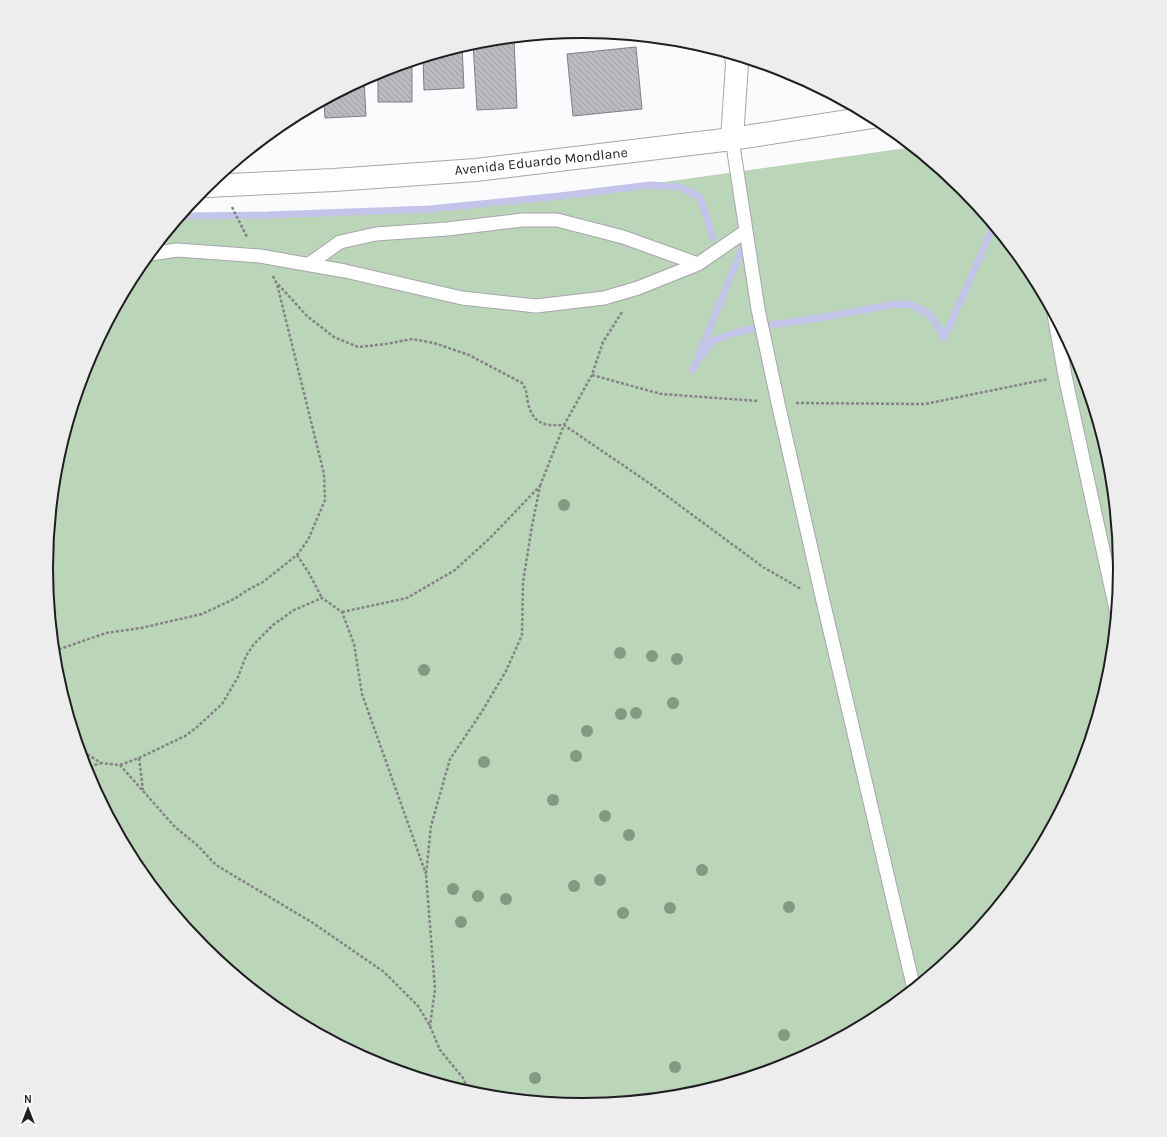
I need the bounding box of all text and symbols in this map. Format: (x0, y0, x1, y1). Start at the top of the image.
street label: Avenida Eduardo Mondlane (454, 144, 629, 179)
north arrow (8, 1089, 48, 1129)
text: N (24, 1093, 32, 1106)

